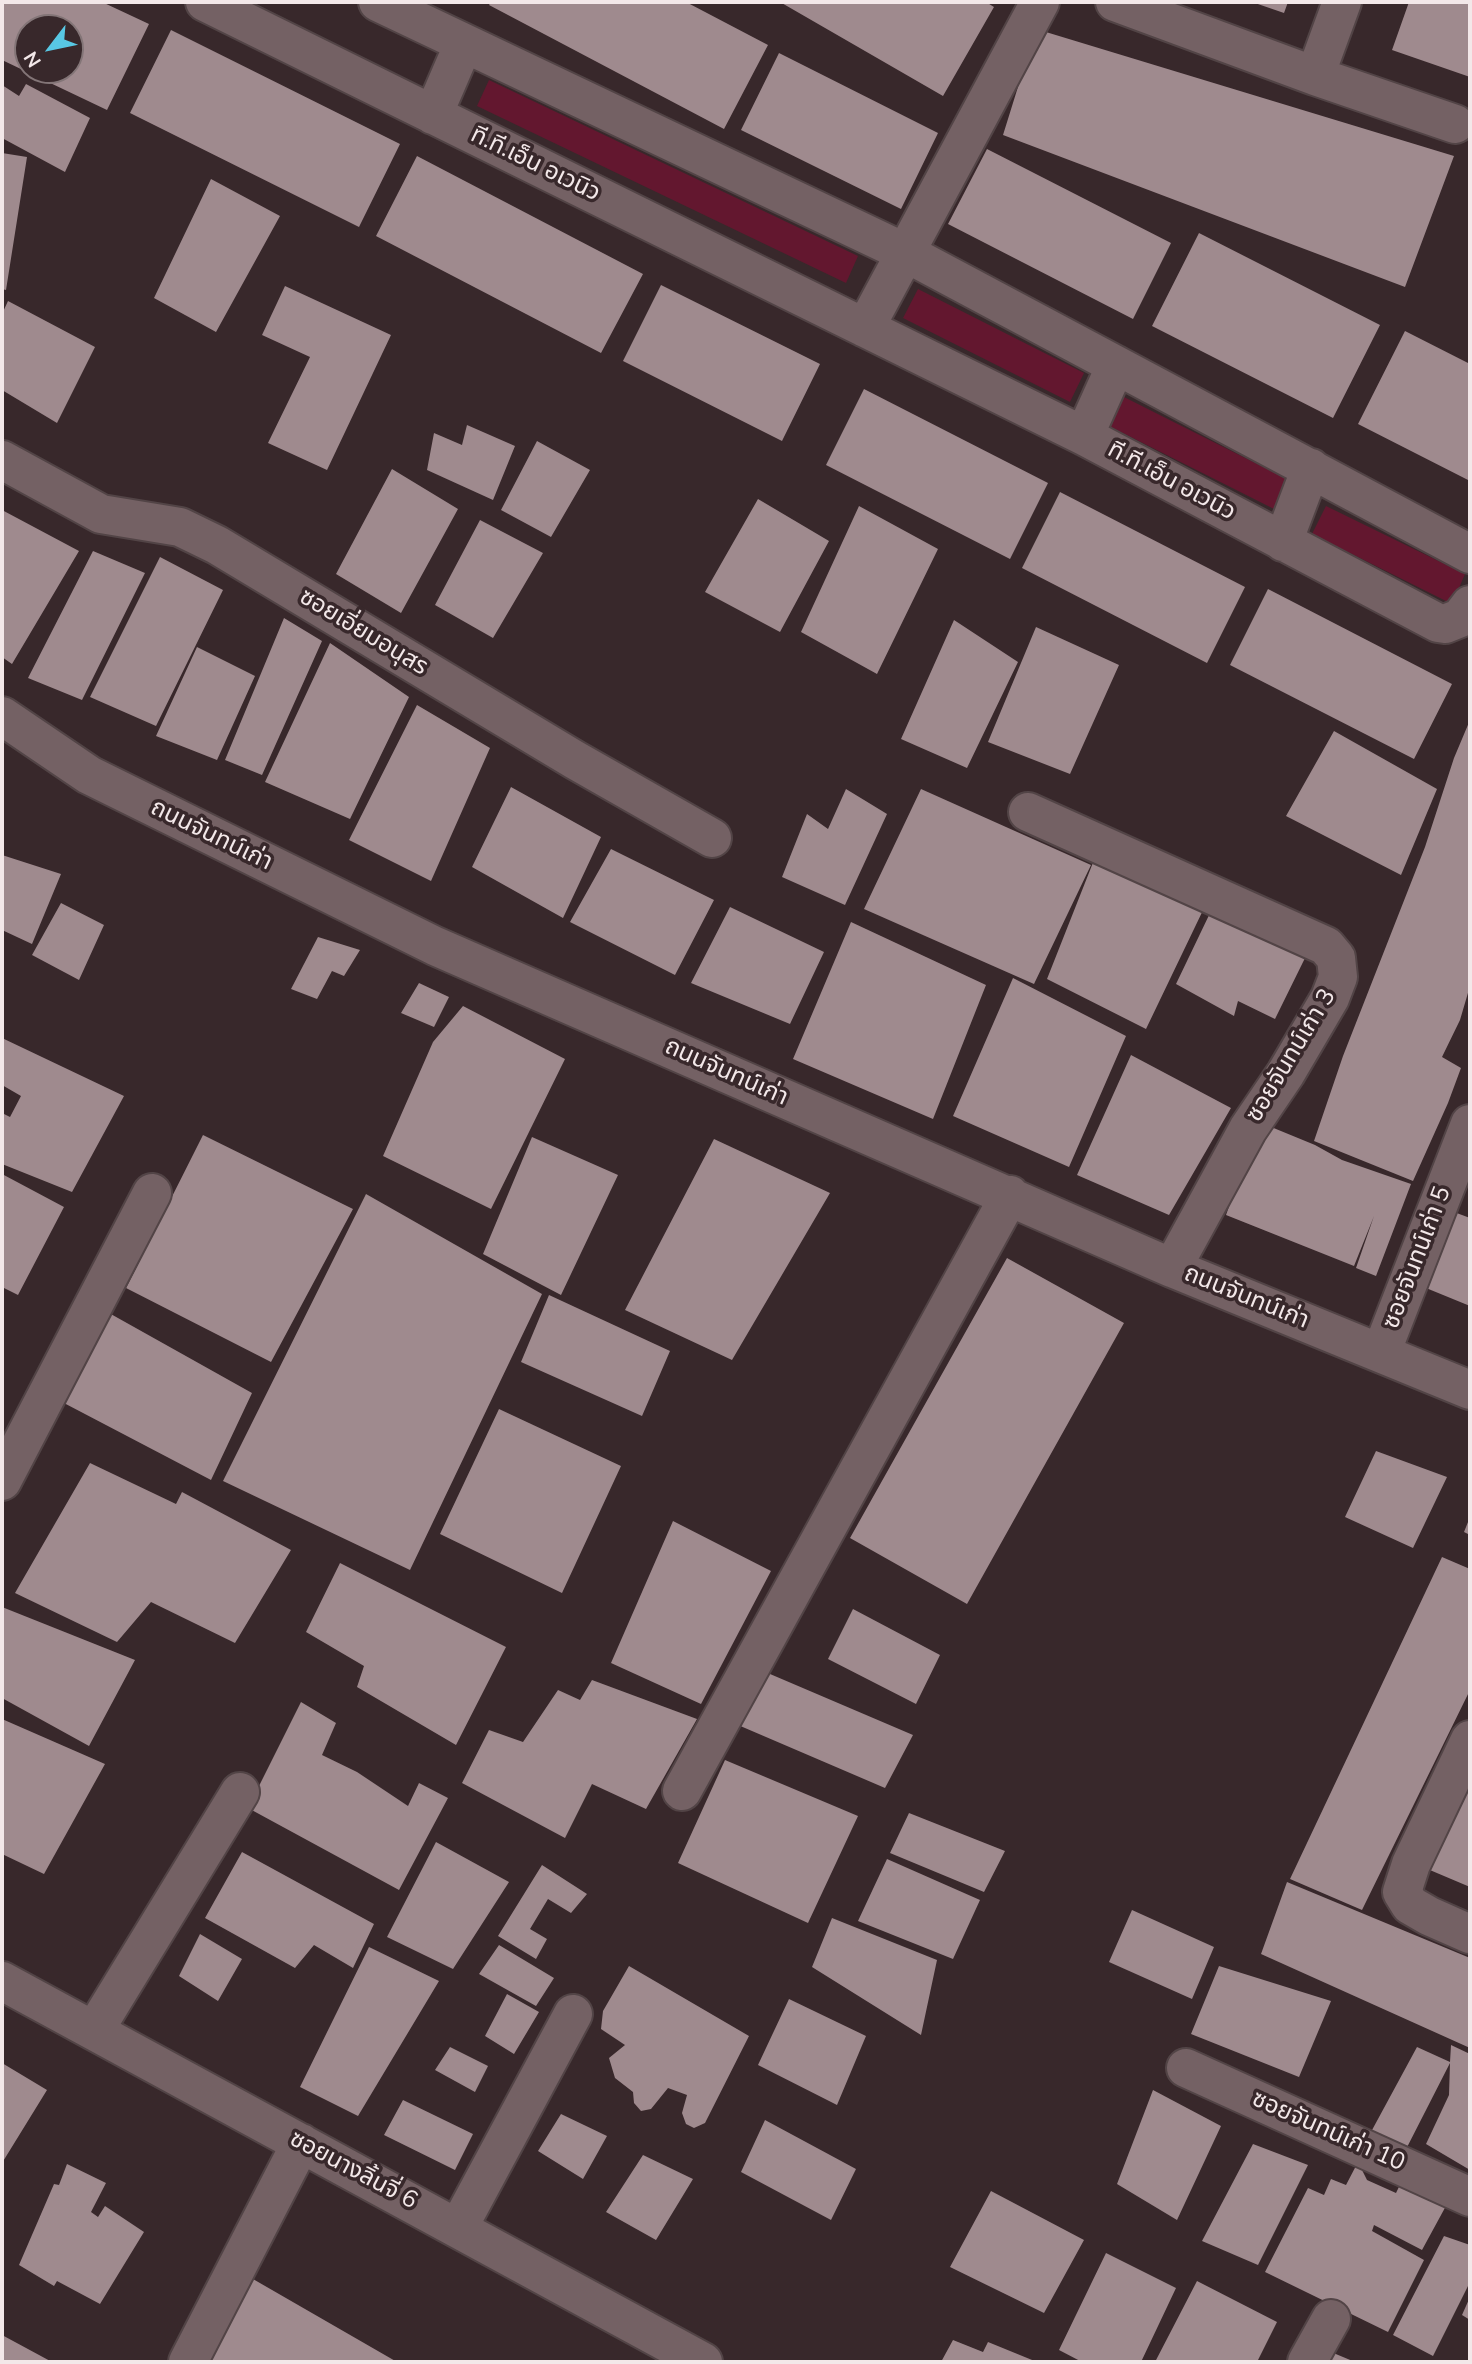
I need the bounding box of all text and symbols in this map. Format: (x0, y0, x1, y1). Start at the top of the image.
north arrow (14, 14, 84, 84)
text: N (18, 46, 48, 72)
street label: ที.ที.เอ็น อเวนิว (465, 121, 605, 209)
street label: ที.ที.เอ็น อเวนิว (1102, 436, 1240, 528)
street label: ซอยเอี่ยมอนุสร (293, 583, 433, 683)
street label: ถนนจันทน์เก่า (145, 794, 277, 878)
street label: ซอยจันทน์เก่า 3 (1241, 984, 1343, 1128)
street label: ถนนจันทน์เก่า (660, 1033, 792, 1113)
street label: ซอยจันทน์เก่า 5 (1378, 1183, 1458, 1333)
street label: ถนนจันทน์เก่า (1179, 1260, 1313, 1336)
street label: ซอยจันทน์เก่า 10 (1247, 2085, 1409, 2179)
street label: ซอยนางลิ้นจี่ 6 (284, 2125, 422, 2217)

